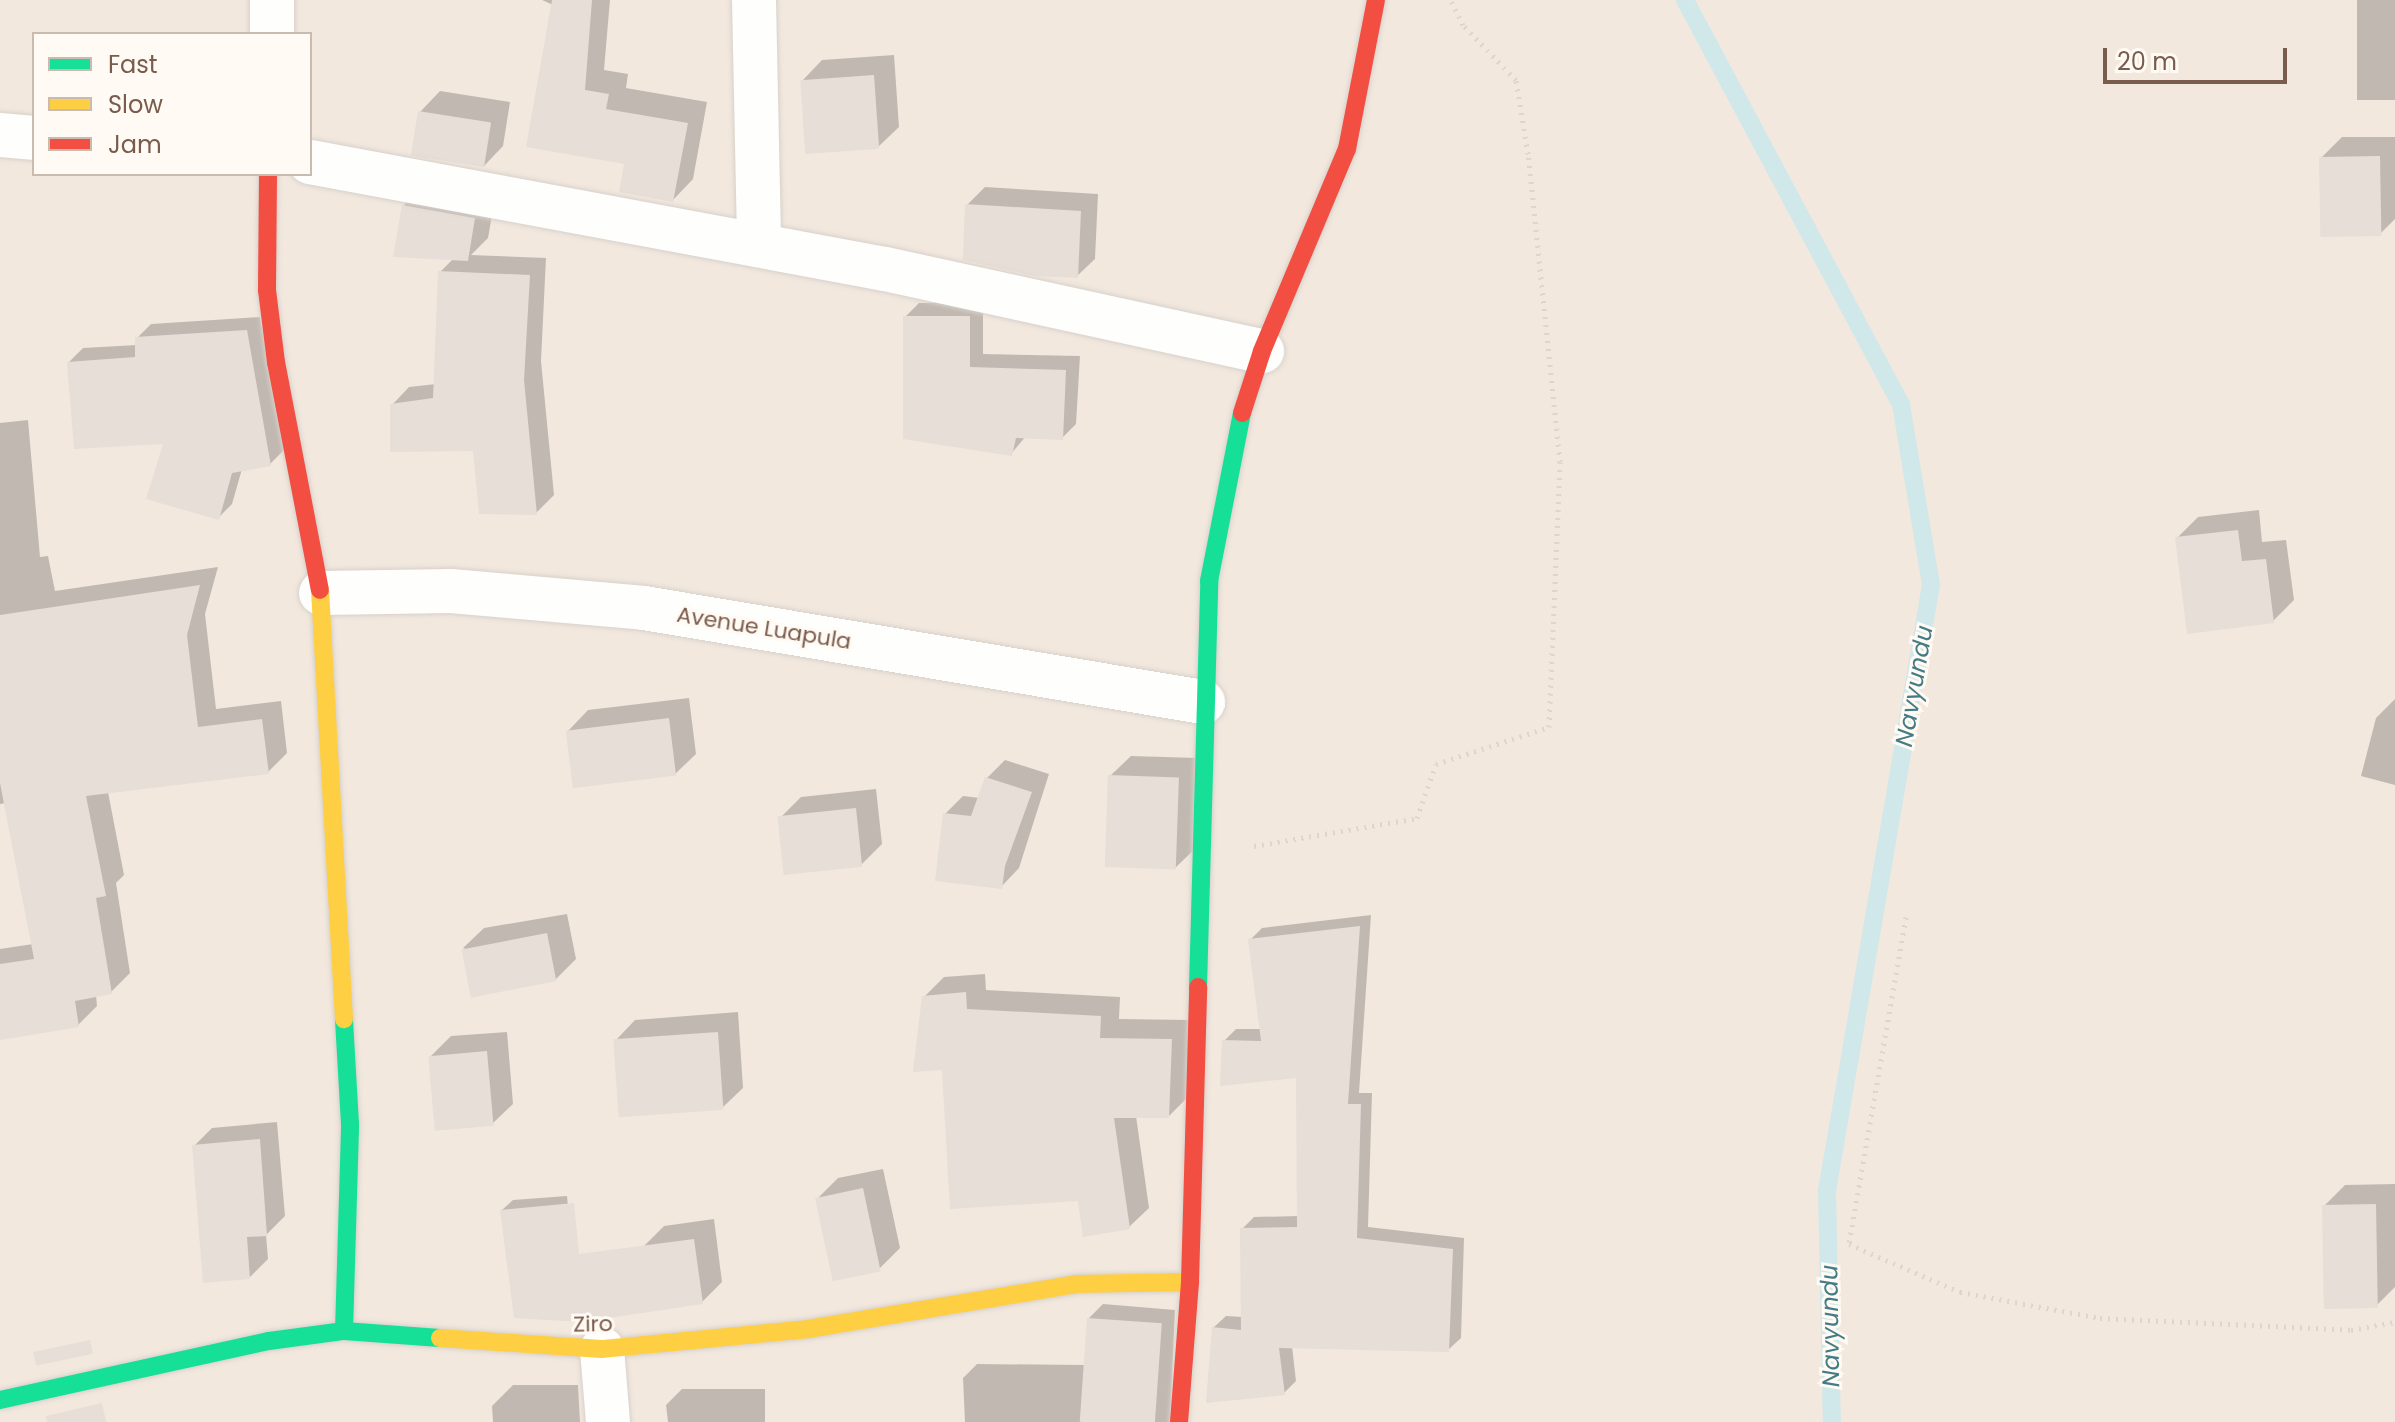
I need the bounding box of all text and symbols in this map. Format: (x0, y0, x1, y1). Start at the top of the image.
legend (32, 32, 312, 176)
scale bar (2107, 32, 2291, 82)
text: 20 m (2117, 45, 2177, 78)
text: Fast (108, 48, 158, 81)
text: Slow (108, 88, 163, 121)
text: Jam (108, 128, 162, 161)
street label: Avenue Luapula (675, 601, 853, 655)
water label: Navyundu (1889, 623, 1939, 749)
water label: Navyundu (1815, 1265, 1845, 1387)
street label: Ziro (573, 1310, 613, 1338)

